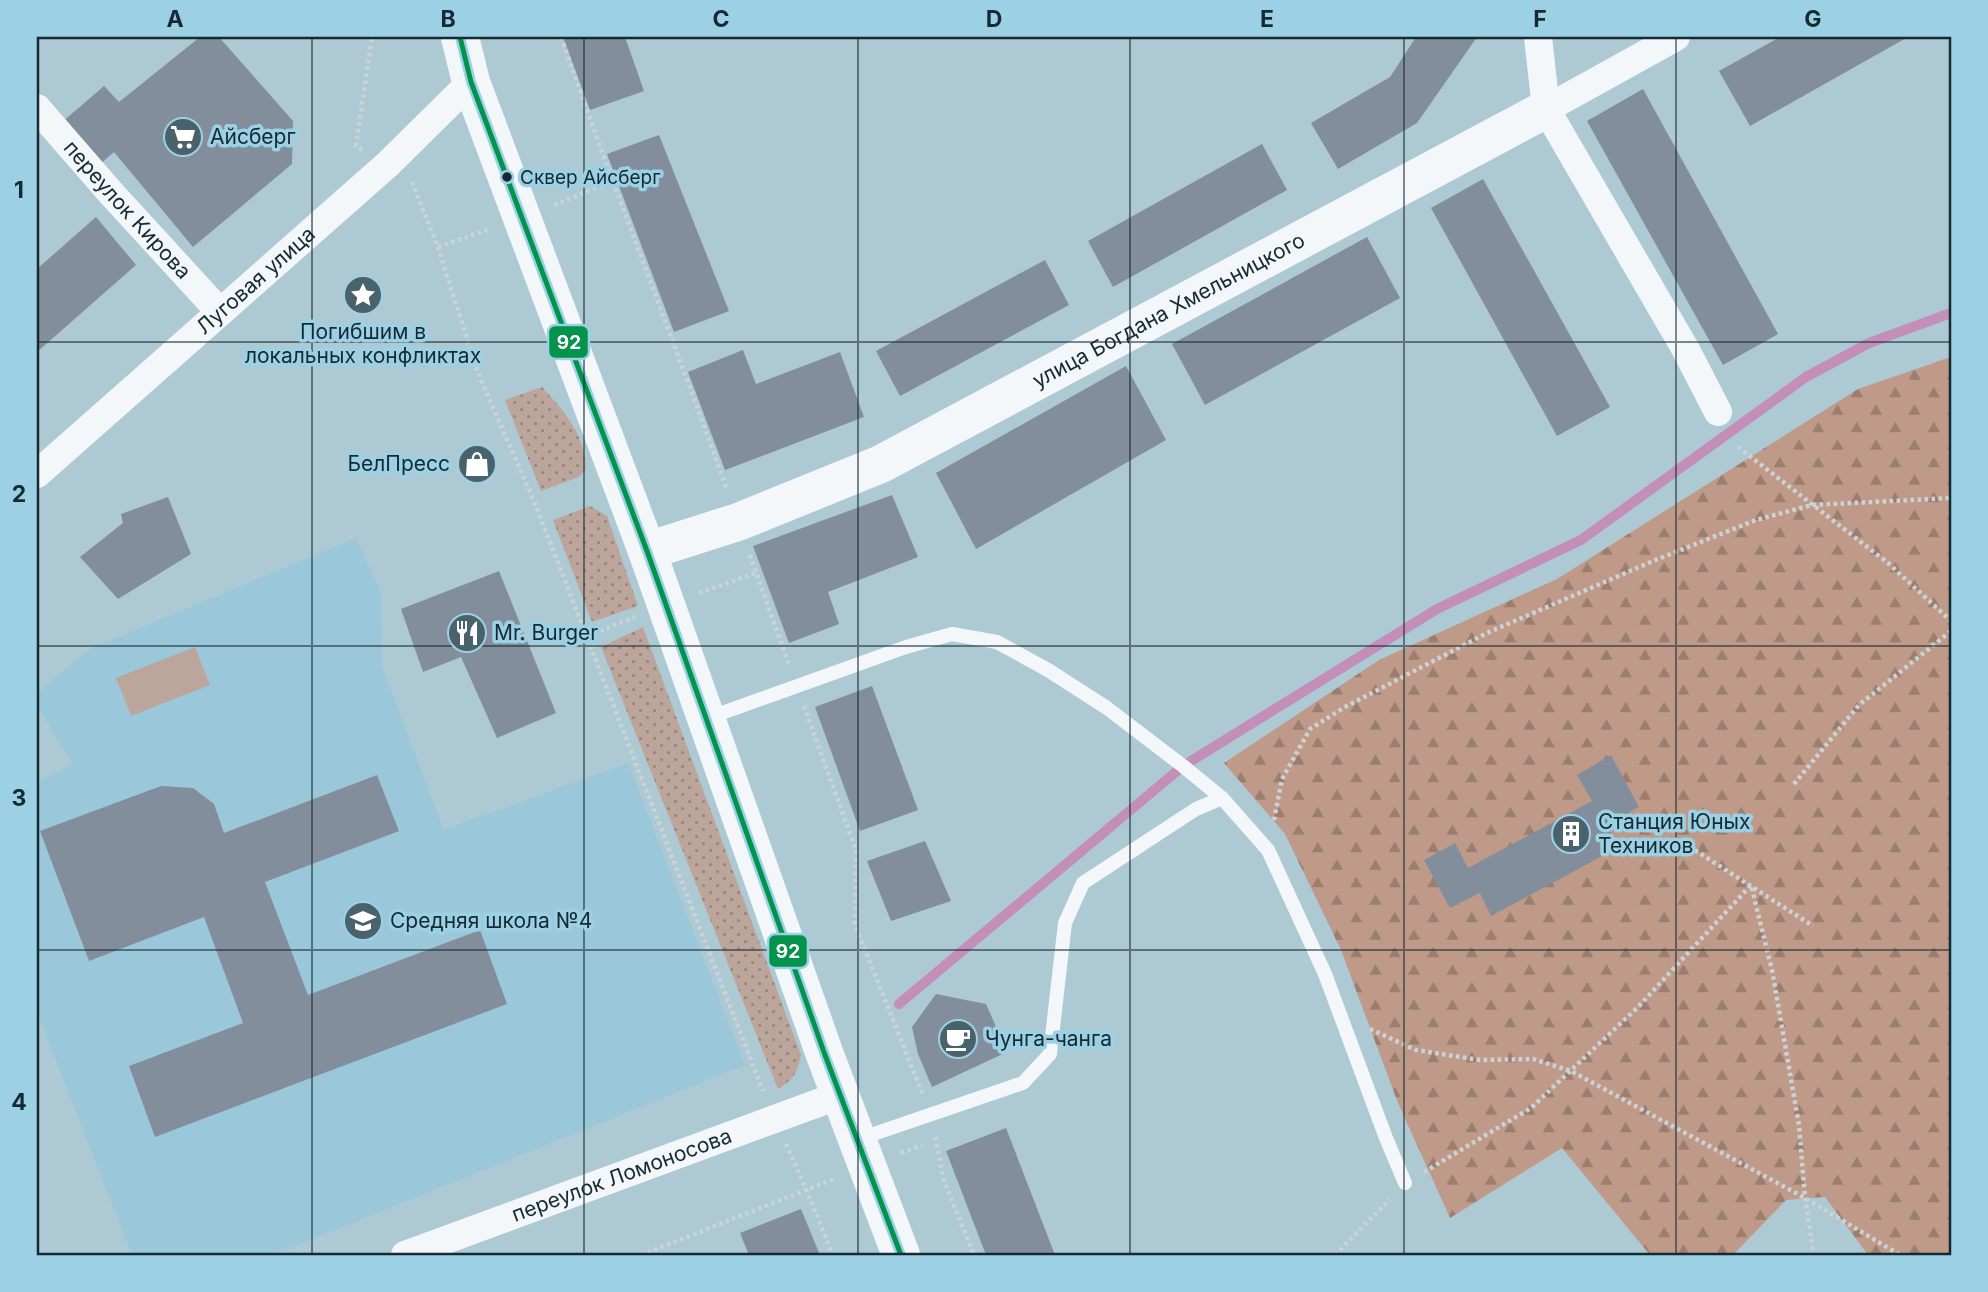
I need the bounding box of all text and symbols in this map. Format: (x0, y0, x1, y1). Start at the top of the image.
text: A (166, 5, 184, 33)
text: B (440, 5, 456, 33)
text: C (712, 5, 730, 33)
text: D (986, 5, 1002, 33)
text: E (1260, 5, 1274, 33)
text: F (1533, 5, 1547, 33)
text: G (1804, 5, 1822, 33)
supermarket icon: Айсберг (162, 116, 204, 158)
place label: Айсберг (210, 124, 296, 149)
street label: переулок Кирова (59, 135, 196, 284)
place label: Сквер Айсберг (520, 166, 660, 189)
marker: Сквер Айсберг (500, 170, 514, 184)
text: 1 (14, 176, 24, 204)
street label: Луговая улица (191, 221, 320, 339)
street label: улица Богдана Хмельницкого (1028, 227, 1309, 393)
place icon: Погибшим в локальных конфликтах (342, 274, 384, 316)
place label: Погибшим в локальных конфликтах (245, 319, 481, 368)
line badge: 92 (548, 325, 589, 359)
text: 92 (557, 331, 581, 354)
shop icon: БелПресс (456, 443, 498, 485)
place label: БелПресс (347, 451, 450, 476)
text: 2 (12, 480, 26, 508)
restaurant icon: Mr. Burger (446, 612, 488, 654)
place label: Mr. Burger (494, 620, 598, 645)
text: 3 (12, 784, 26, 812)
place label: Станция Юных Техников (1598, 809, 1751, 858)
building icon: Станция Юных Техников (1550, 813, 1592, 855)
school or university icon: Средняя школа №4 (342, 900, 384, 942)
place label: Средняя школа №4 (390, 908, 592, 933)
line badge: 92 (768, 934, 808, 968)
text: 92 (776, 940, 800, 963)
cafe icon: Чунга-чанга (937, 1018, 979, 1060)
place label: Чунга-чанга (985, 1026, 1112, 1051)
text: 4 (11, 1088, 27, 1116)
street label: переулок Ломоносова (508, 1123, 735, 1227)

